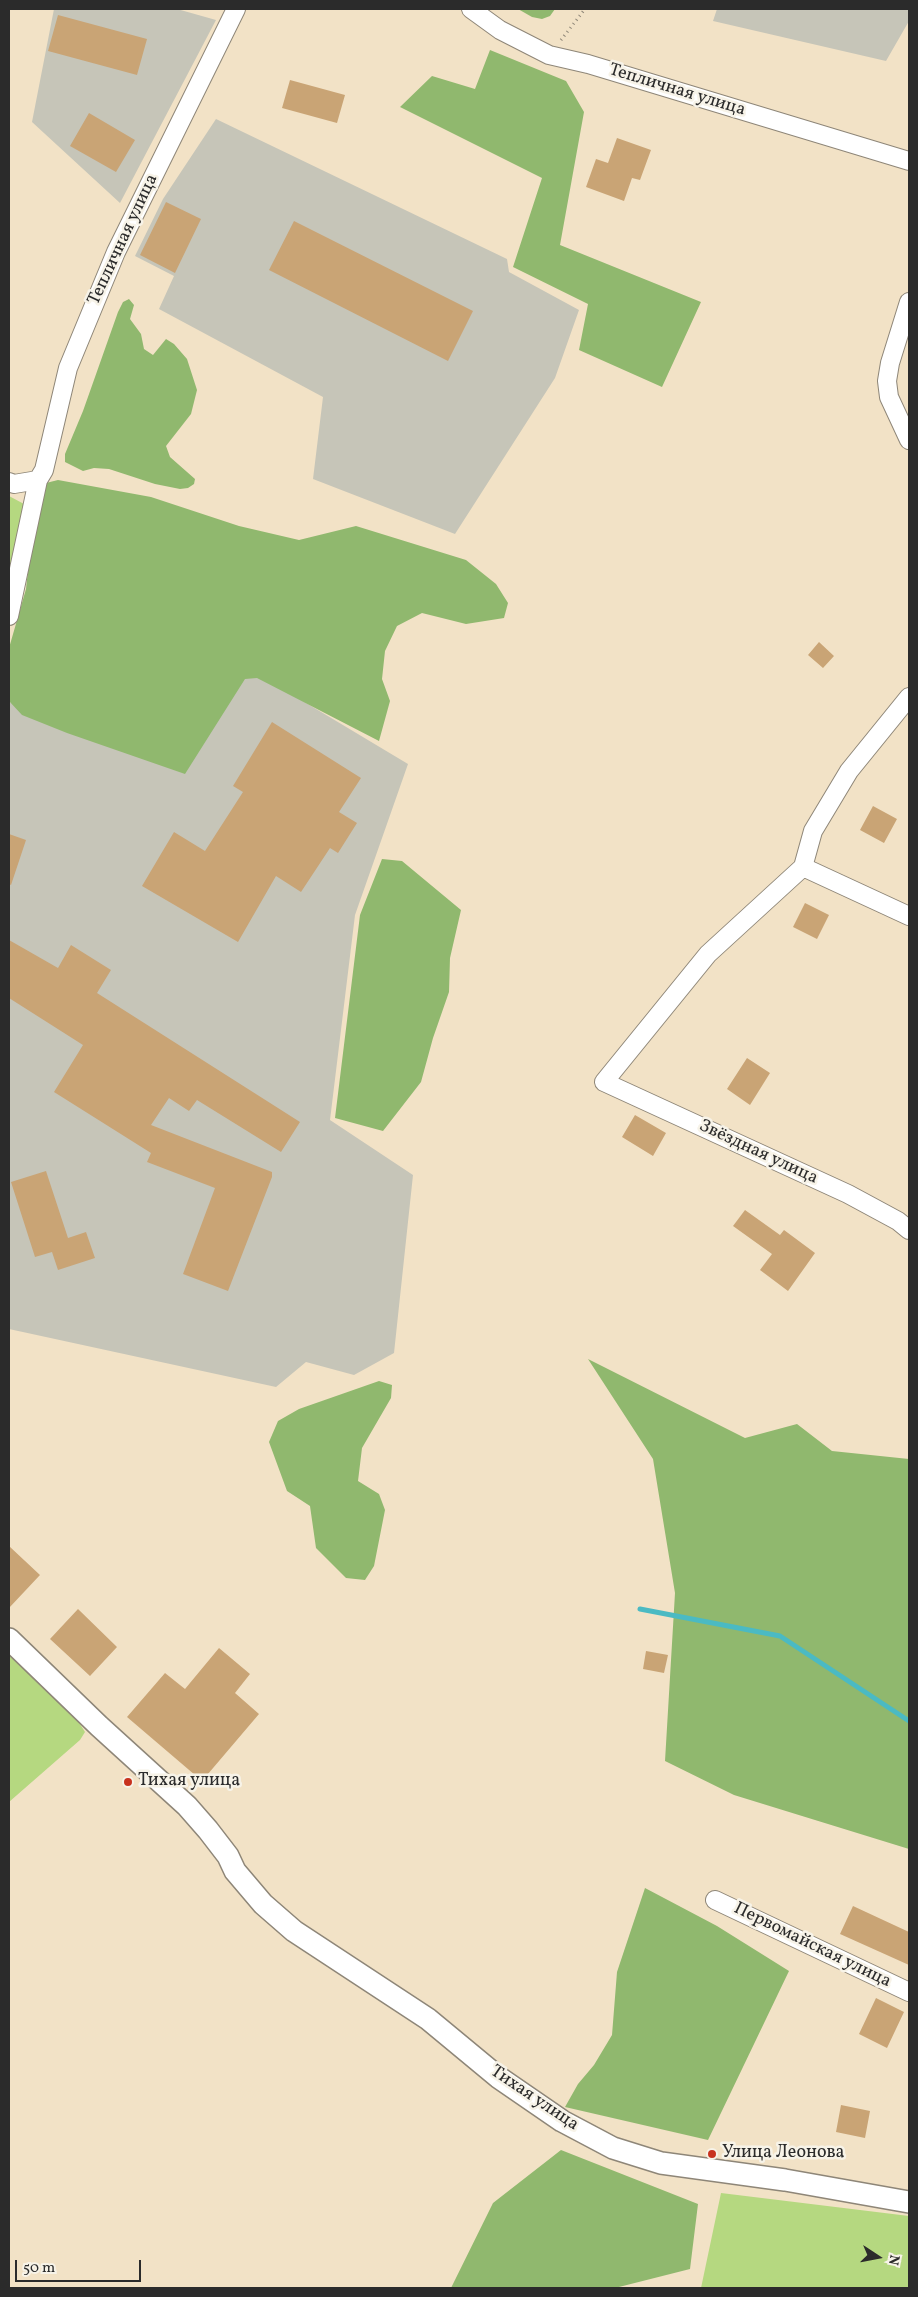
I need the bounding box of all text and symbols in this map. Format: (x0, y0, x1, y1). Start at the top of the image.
street label: Тепличная улица (606, 60, 748, 122)
street label: Тепличная улица (84, 171, 164, 309)
street label: Звёздная улица (695, 1116, 821, 1190)
place label: Тихая улица (138, 1771, 240, 1793)
marker: Тихая улица (122, 1776, 134, 1788)
street label: Первомайская улица (730, 1898, 894, 1994)
street label: Тихая улица (486, 2061, 582, 2137)
place label: Улица Леонова (722, 2143, 845, 2165)
marker: Улица Леонова (706, 2148, 718, 2160)
north arrow (853, 2232, 903, 2282)
scale bar (18, 2250, 144, 2282)
text: N (883, 2253, 904, 2267)
text: 50 m (23, 2258, 55, 2279)

